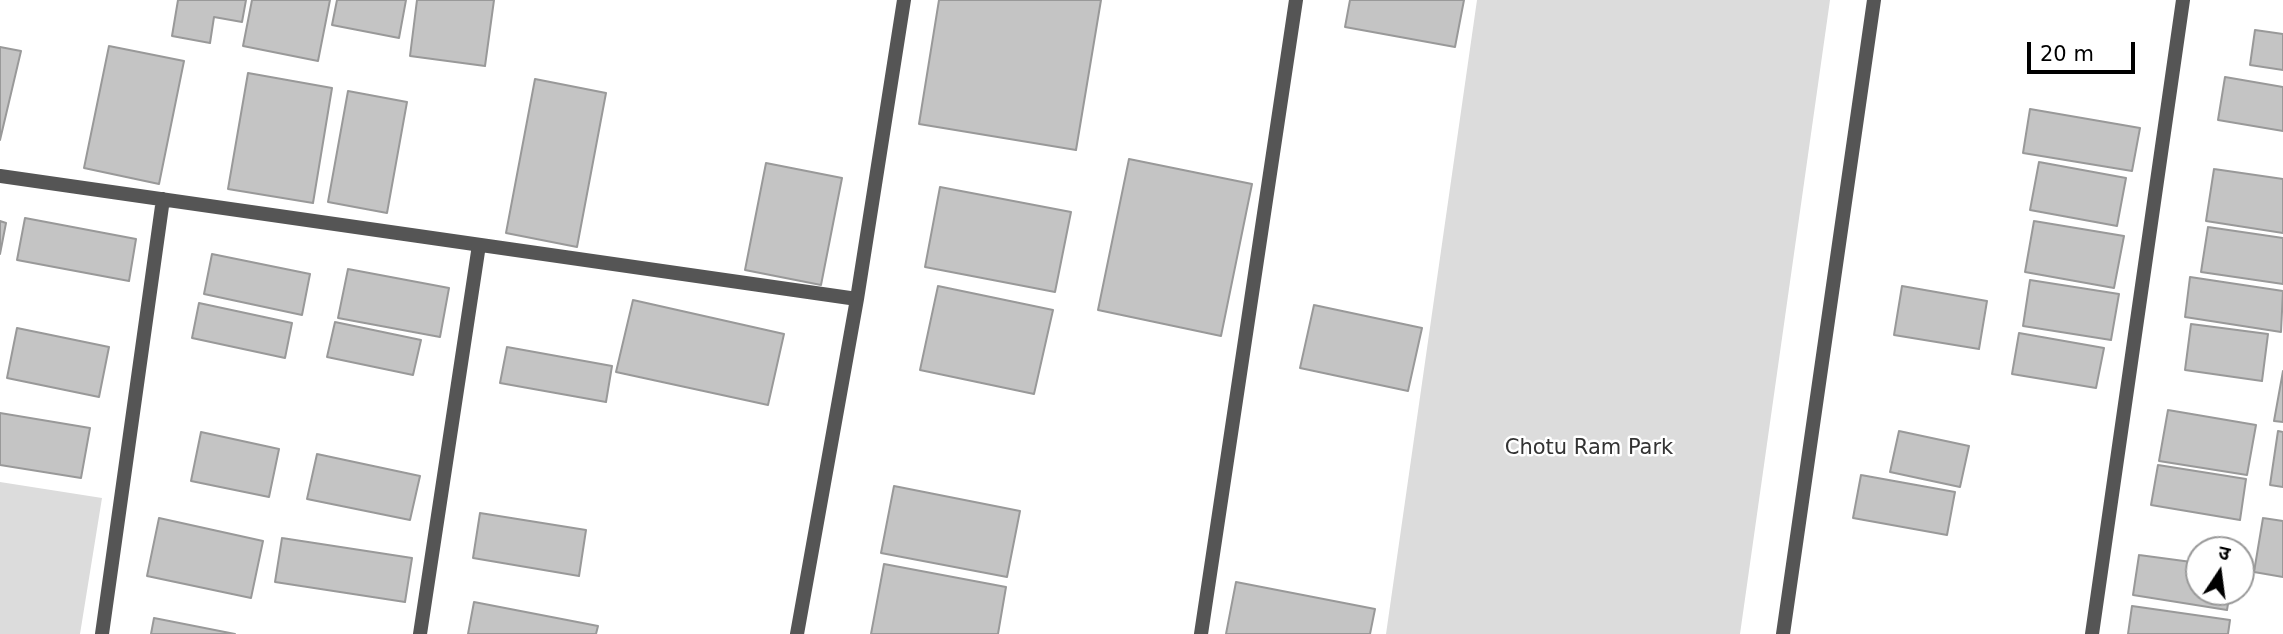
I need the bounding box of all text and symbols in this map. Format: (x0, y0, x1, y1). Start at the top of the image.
scale bar (2031, 28, 2140, 72)
text: 20 m (2040, 42, 2094, 66)
park label: Chotu Ram Park (1505, 436, 1673, 462)
north arrow (2185, 536, 2255, 606)
text: उ (2216, 541, 2232, 564)

